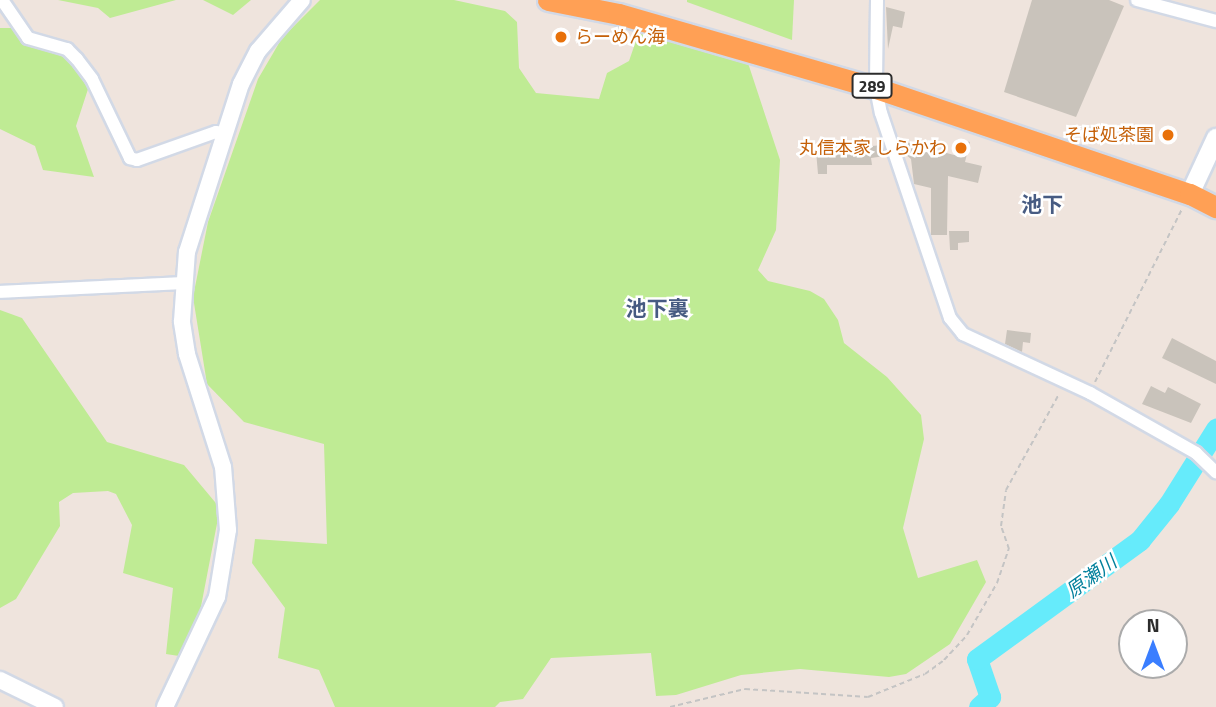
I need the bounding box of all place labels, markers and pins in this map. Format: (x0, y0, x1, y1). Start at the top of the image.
place label: らーめん海 (575, 26, 665, 48)
marker: らーめん海 (553, 29, 569, 45)
place label: そば処茶園 (1064, 124, 1154, 146)
marker: そば処茶園 (1160, 127, 1176, 143)
place label: 丸信本家 しらかわ (799, 137, 947, 159)
marker: 丸信本家 しらかわ (953, 140, 969, 156)

